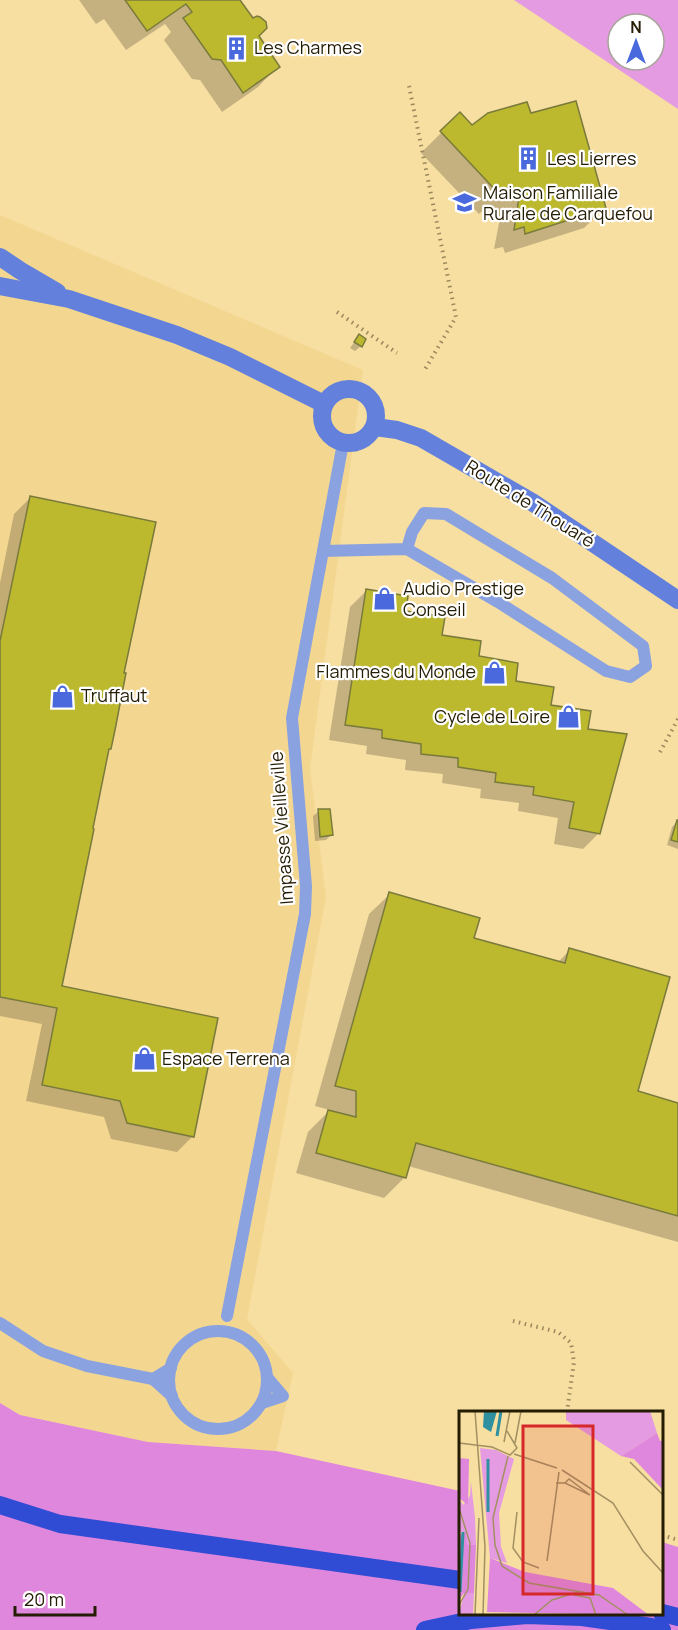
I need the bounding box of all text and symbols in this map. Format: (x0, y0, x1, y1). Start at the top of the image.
north arrow (606, 12, 666, 72)
text: N (630, 16, 642, 38)
building icon: Les Charmes (223, 35, 249, 61)
place label: Les Charmes (254, 35, 362, 59)
building icon: Les Lierres (516, 146, 542, 172)
place label: Les Lierres (547, 146, 636, 170)
place label: Maison Familiale Rurale de Carquefou (483, 180, 653, 225)
school or university icon: Maison Familiale Rurale de Carquefou (452, 190, 478, 216)
street label: Route de Thouaré (461, 454, 600, 553)
place label: Audio Prestige Conseil (403, 576, 524, 621)
shop icon: Audio Prestige Conseil (372, 586, 398, 612)
place label: Flammes du Monde (316, 659, 476, 683)
shop icon: Flammes du Monde (481, 659, 507, 685)
shop icon: Truffaut (50, 683, 76, 709)
place label: Truffaut (81, 683, 148, 707)
place label: Cycle de Loire (434, 704, 550, 728)
shop icon: Cycle de Loire (555, 704, 581, 730)
street label: Impasse Vieilleville (264, 751, 298, 905)
shop icon: Espace Terrena (131, 1046, 157, 1072)
place label: Espace Terrena (162, 1046, 290, 1070)
inset map (459, 1411, 663, 1615)
scale bar (15, 1579, 94, 1617)
text: 20 m (24, 1587, 64, 1611)

